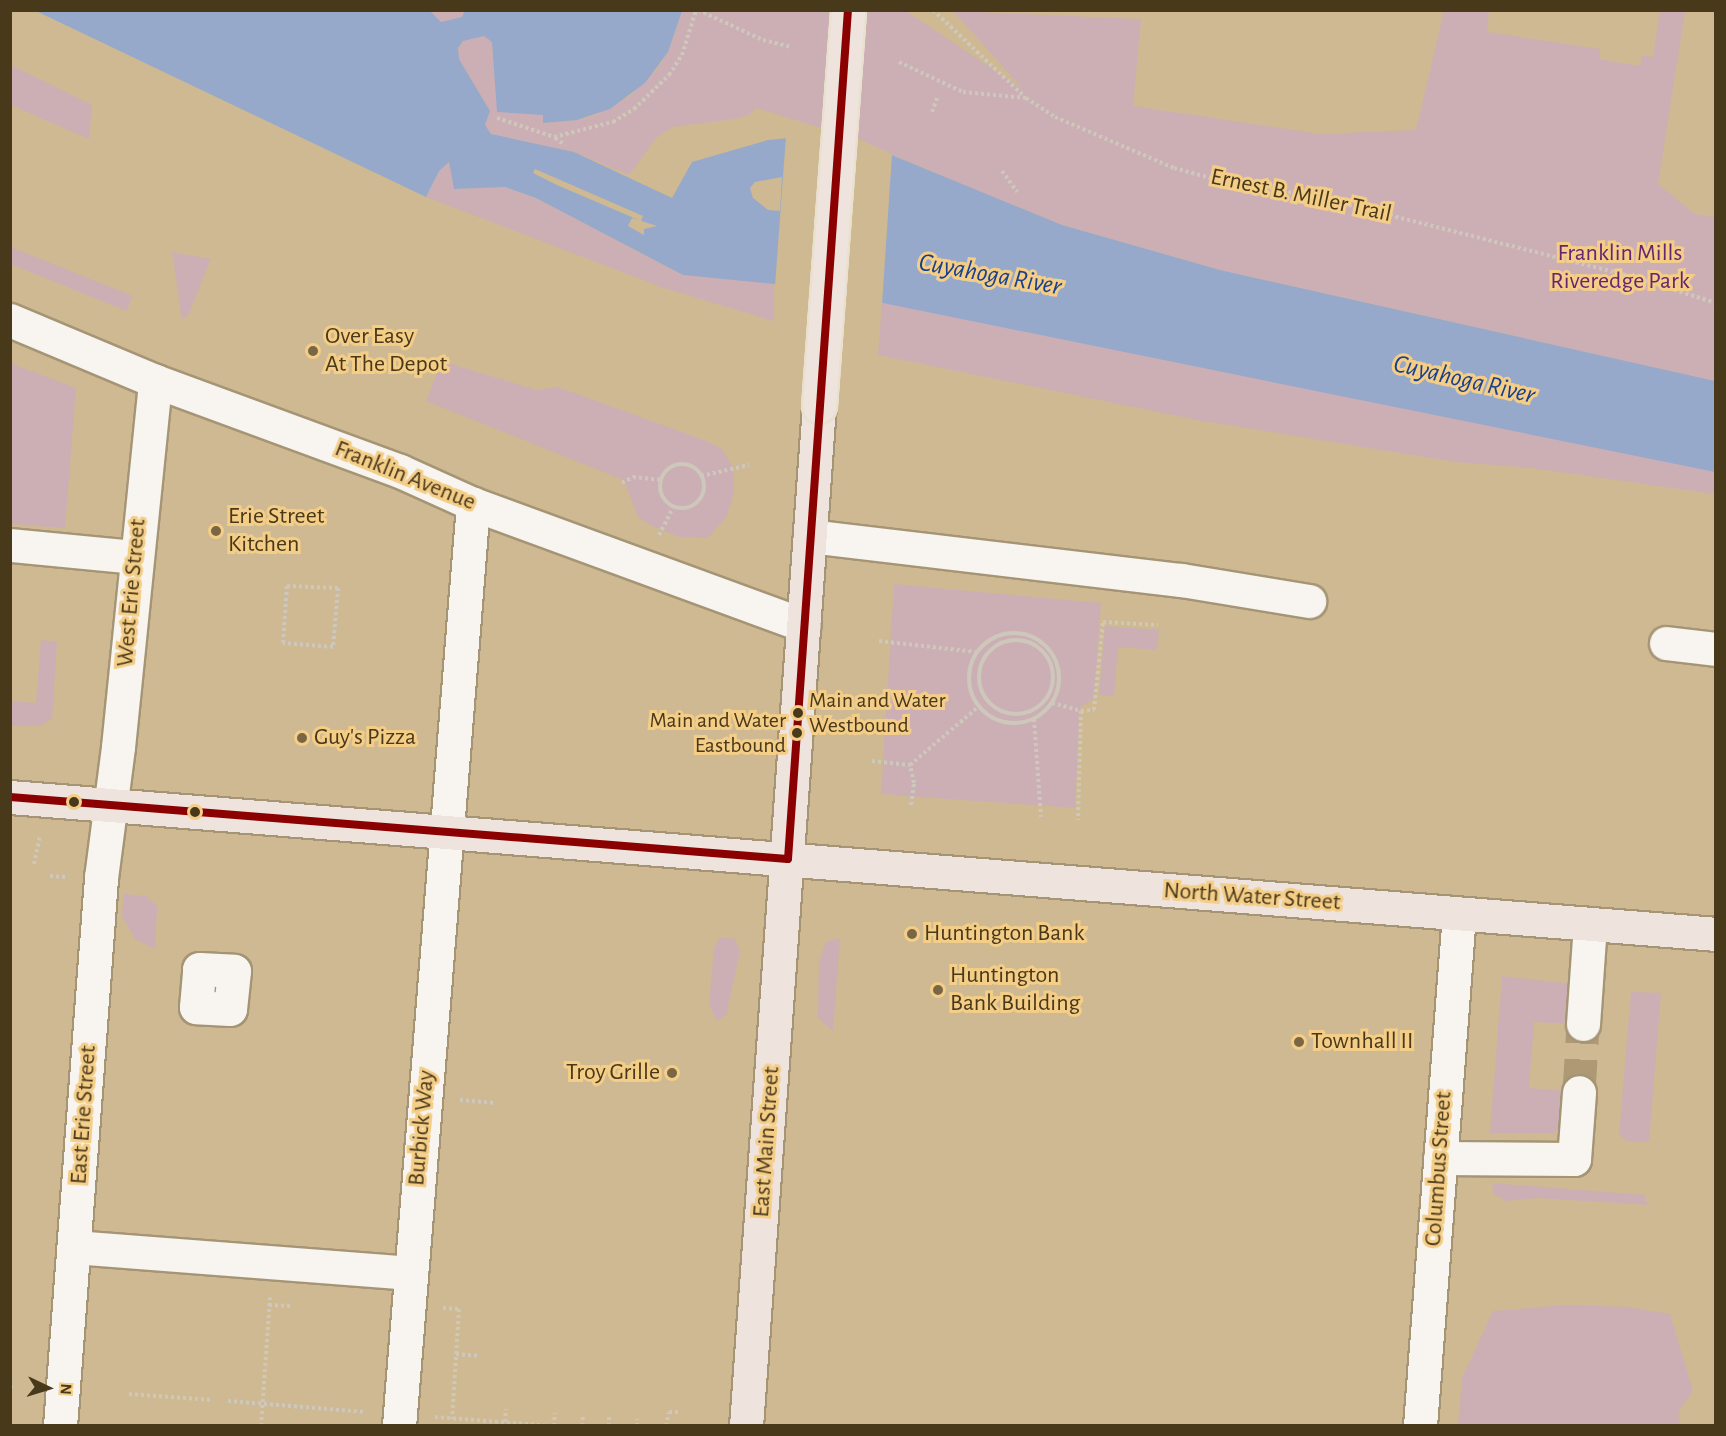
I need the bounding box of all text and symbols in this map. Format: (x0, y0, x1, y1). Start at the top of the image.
street label: Ernest B. Miller Trail (1208, 163, 1394, 229)
park label: Franklin Mills Riveredge Park (1550, 240, 1690, 296)
water label: Cuyahoga River (916, 247, 1064, 303)
place label: Over Easy At The Depot (325, 323, 447, 379)
marker: Over Easy At The Depot (306, 344, 320, 358)
water label: Cuyahoga River (1390, 349, 1538, 411)
street label: Franklin Avenue (330, 435, 480, 517)
place label: Erie Street Kitchen (228, 503, 324, 559)
street label: West Erie Street (111, 518, 153, 668)
marker: Erie Street Kitchen (209, 524, 223, 538)
place label: Main and Water Westbound (809, 687, 946, 738)
place label: Main and Water Eastbound (649, 707, 786, 758)
marker: Main and Water Westbound (792, 707, 804, 719)
place label: Guy's Pizza (314, 724, 416, 752)
marker: Main and Water Eastbound (791, 727, 803, 739)
marker: Guy's Pizza (295, 731, 309, 745)
unlabelled marker (68, 796, 80, 808)
unlabelled marker (189, 806, 201, 818)
street label: North Water Street (1163, 876, 1341, 918)
place label: Huntington Bank (924, 920, 1084, 948)
marker: Huntington Bank (905, 927, 919, 941)
place label: Huntington Bank Building (950, 962, 1080, 1018)
marker: Huntington Bank Building (931, 983, 945, 997)
place label: Townhall II (1311, 1028, 1413, 1056)
marker: Townhall II (1292, 1035, 1306, 1049)
street label: East Erie Street (65, 1045, 103, 1185)
place label: Troy Grille (566, 1059, 660, 1087)
marker: Troy Grille (665, 1066, 679, 1080)
street label: East Main Street (747, 1066, 787, 1218)
street label: Burbick Way (403, 1069, 441, 1187)
street label: Columbus Street (1419, 1091, 1459, 1247)
north arrow (18, 1358, 78, 1418)
text: N (58, 1383, 74, 1395)

